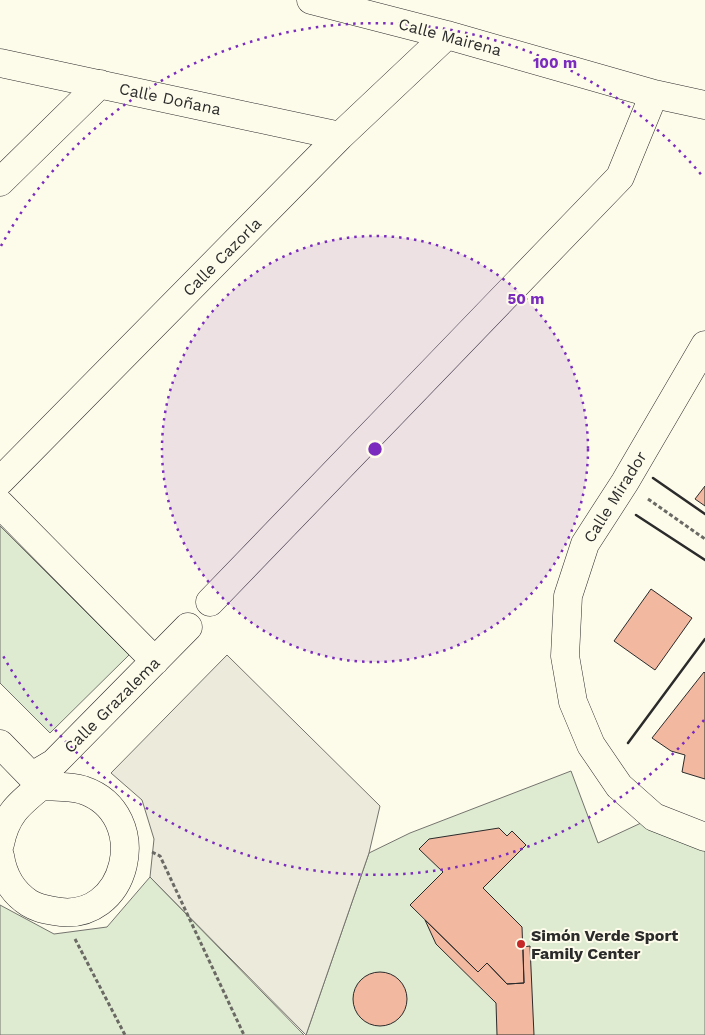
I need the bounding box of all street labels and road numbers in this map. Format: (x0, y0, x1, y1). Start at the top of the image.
street label: Calle Mairena (396, 14, 504, 60)
street label: Calle Doñana (117, 79, 223, 119)
street label: Calle Cazorla (179, 214, 265, 300)
street label: Calle Mirador (579, 447, 651, 546)
street label: Calle Grazalema (60, 653, 164, 757)

